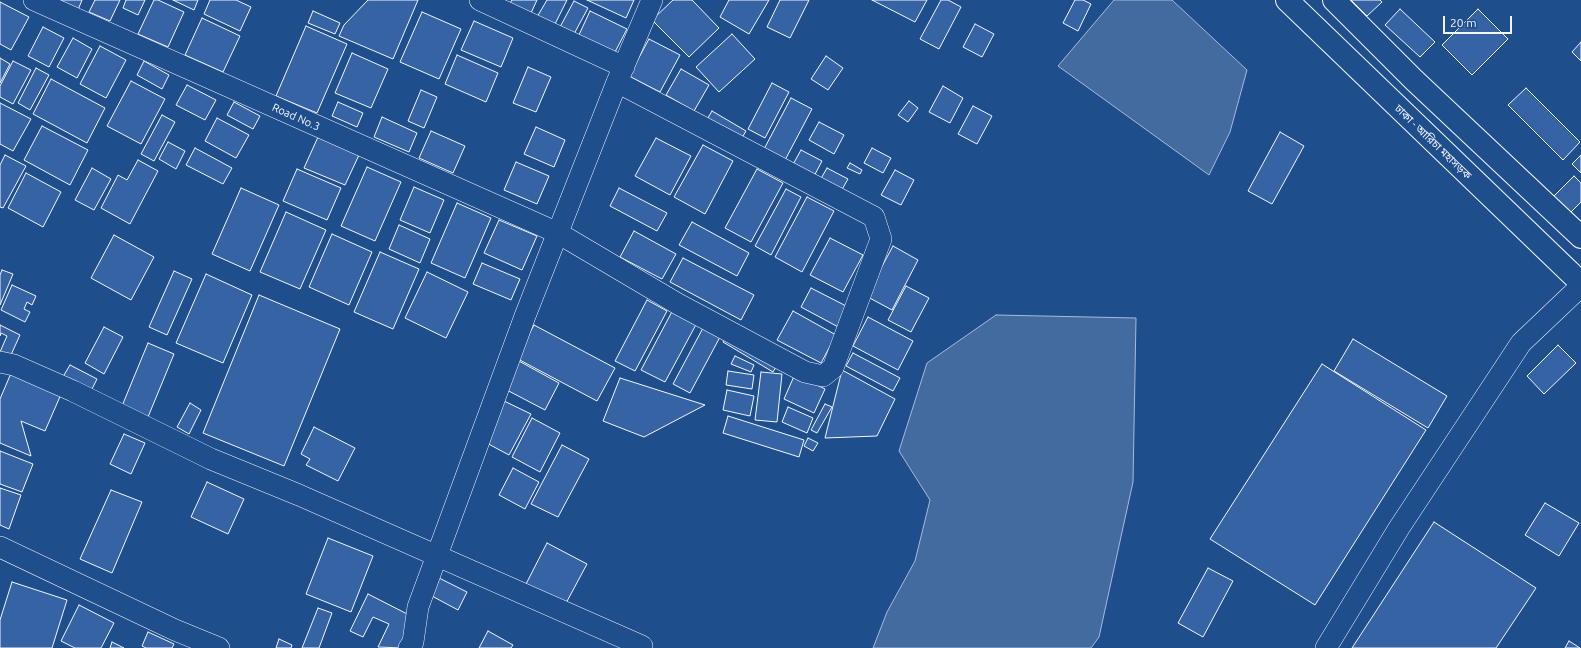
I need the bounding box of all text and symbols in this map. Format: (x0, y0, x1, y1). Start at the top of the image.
scale bar (1445, 8, 1514, 34)
text: 20 m (1450, 16, 1477, 29)
street label: Road No.3 (270, 101, 322, 133)
street label: ঢাকা - আরিচা মহাসড়ক (1392, 102, 1474, 182)

